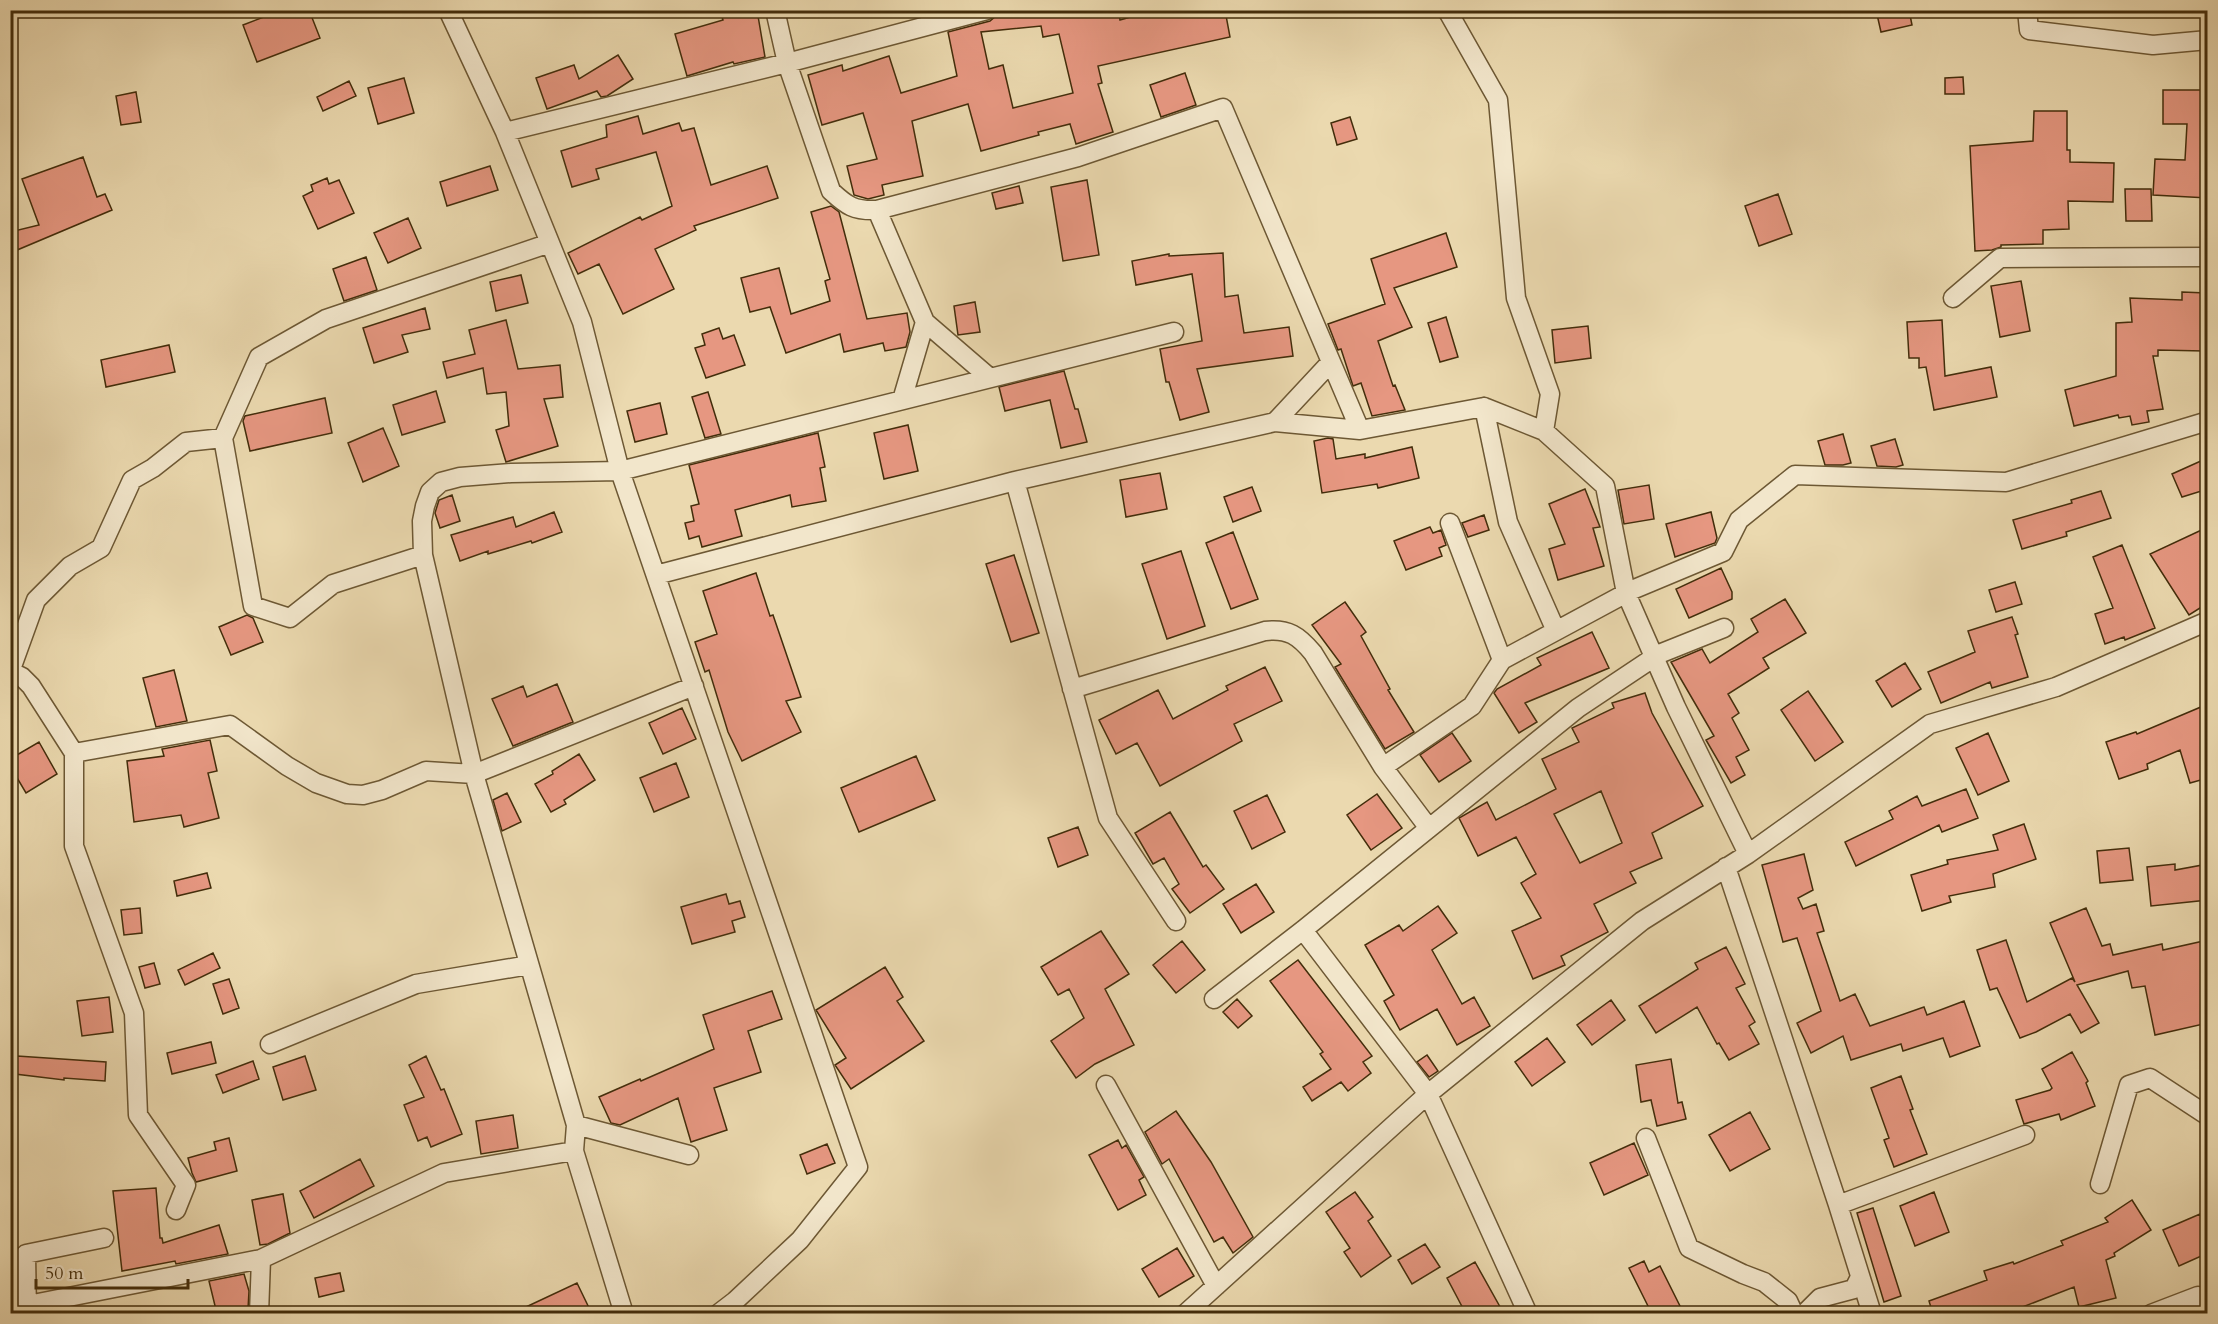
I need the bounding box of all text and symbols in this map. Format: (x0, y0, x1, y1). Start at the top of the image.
scale bar (36, 1252, 188, 1290)
text: 50 m (45, 1261, 84, 1286)

